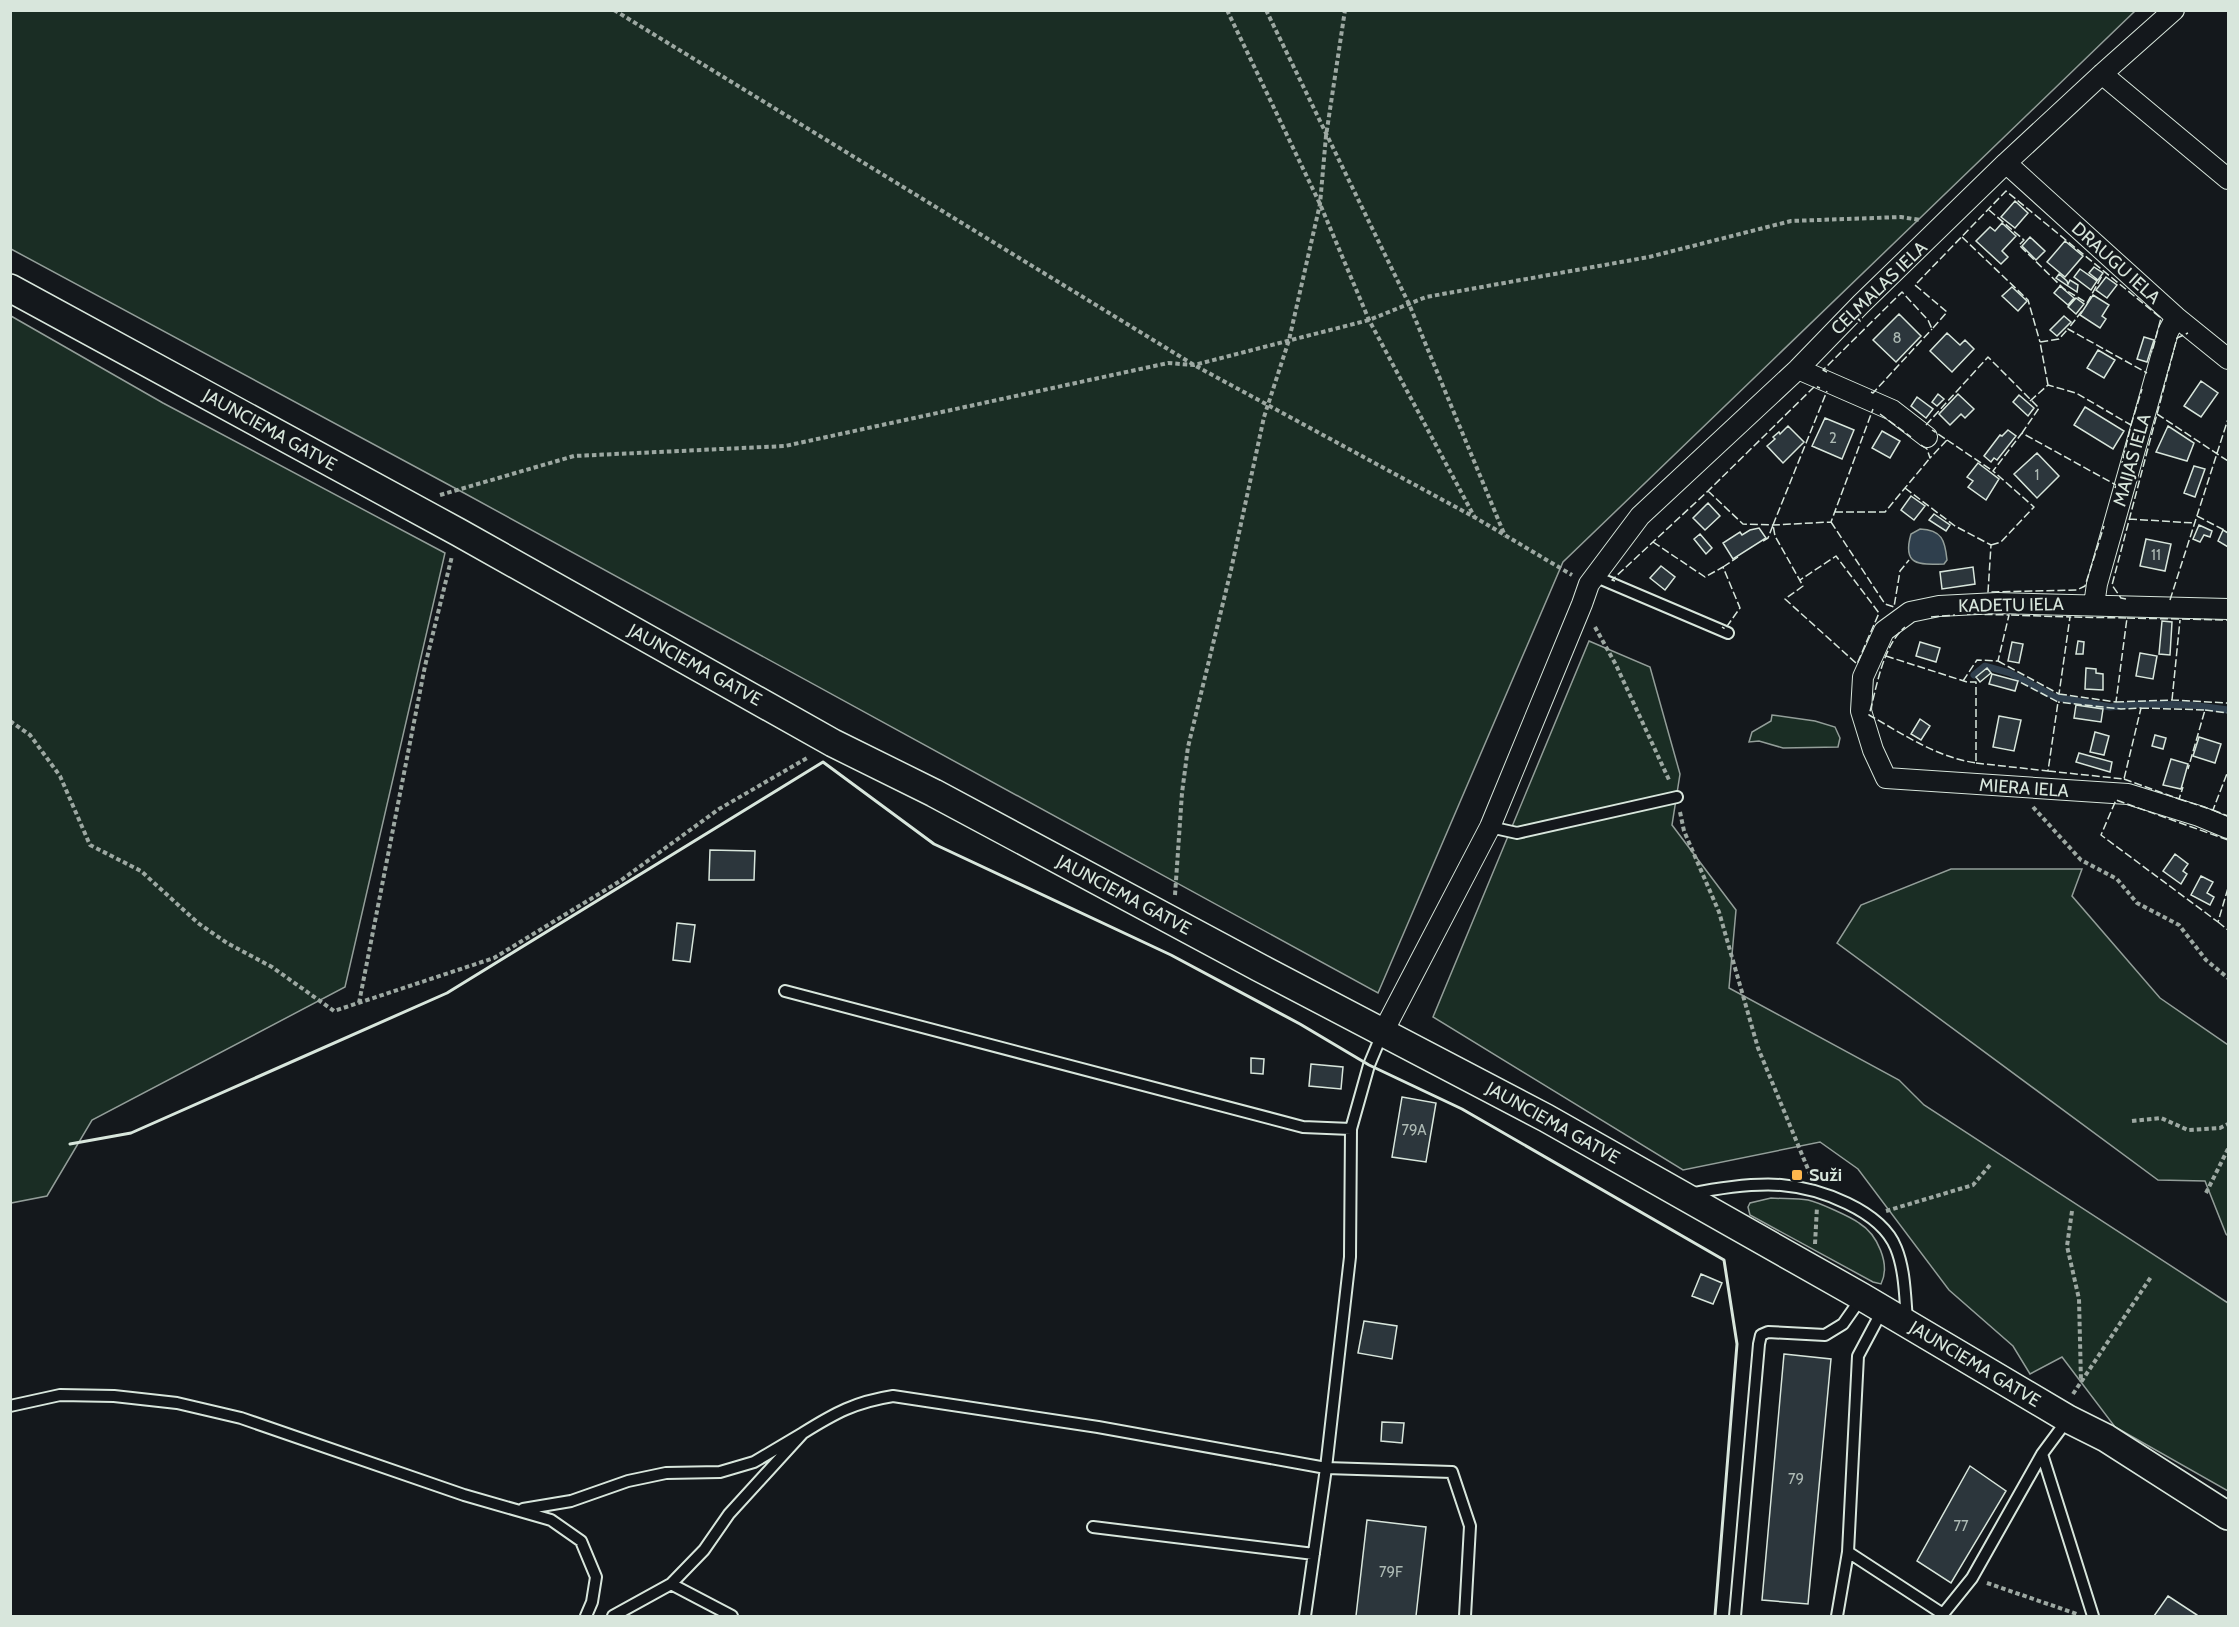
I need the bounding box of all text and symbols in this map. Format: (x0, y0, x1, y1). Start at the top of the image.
street label: DRAUGU IELA (2067, 217, 2165, 309)
street label: CEĻMALAS IELA (1826, 237, 1932, 340)
house number: 8 (1892, 329, 1902, 347)
street label: JAUNCIEMA GATVE (199, 384, 341, 476)
street label: MAIJAS IELA (2108, 411, 2156, 509)
house number: 2 (1829, 429, 1837, 447)
house number: 1 (2035, 466, 2039, 484)
house number: 11 (2151, 546, 2161, 564)
street label: KADETU IELA (1958, 593, 2064, 617)
street label: JAUNCIEMA GATVE (624, 619, 766, 711)
street label: MIERA IELA (1978, 774, 2070, 802)
street label: JAUNCIEMA GATVE (1052, 850, 1195, 940)
street label: JAUNCIEMA GATVE (1482, 1077, 1624, 1169)
house number: 79A (1402, 1121, 1427, 1139)
place label: Suži (1809, 1164, 1842, 1186)
marker: Suži (1790, 1168, 1804, 1182)
street label: JAUNCIEMA GATVE (1905, 1316, 2045, 1412)
house number: 79 (1788, 1470, 1804, 1488)
house number: 77 (1953, 1517, 1969, 1535)
house number: 79F (1379, 1563, 1403, 1581)

